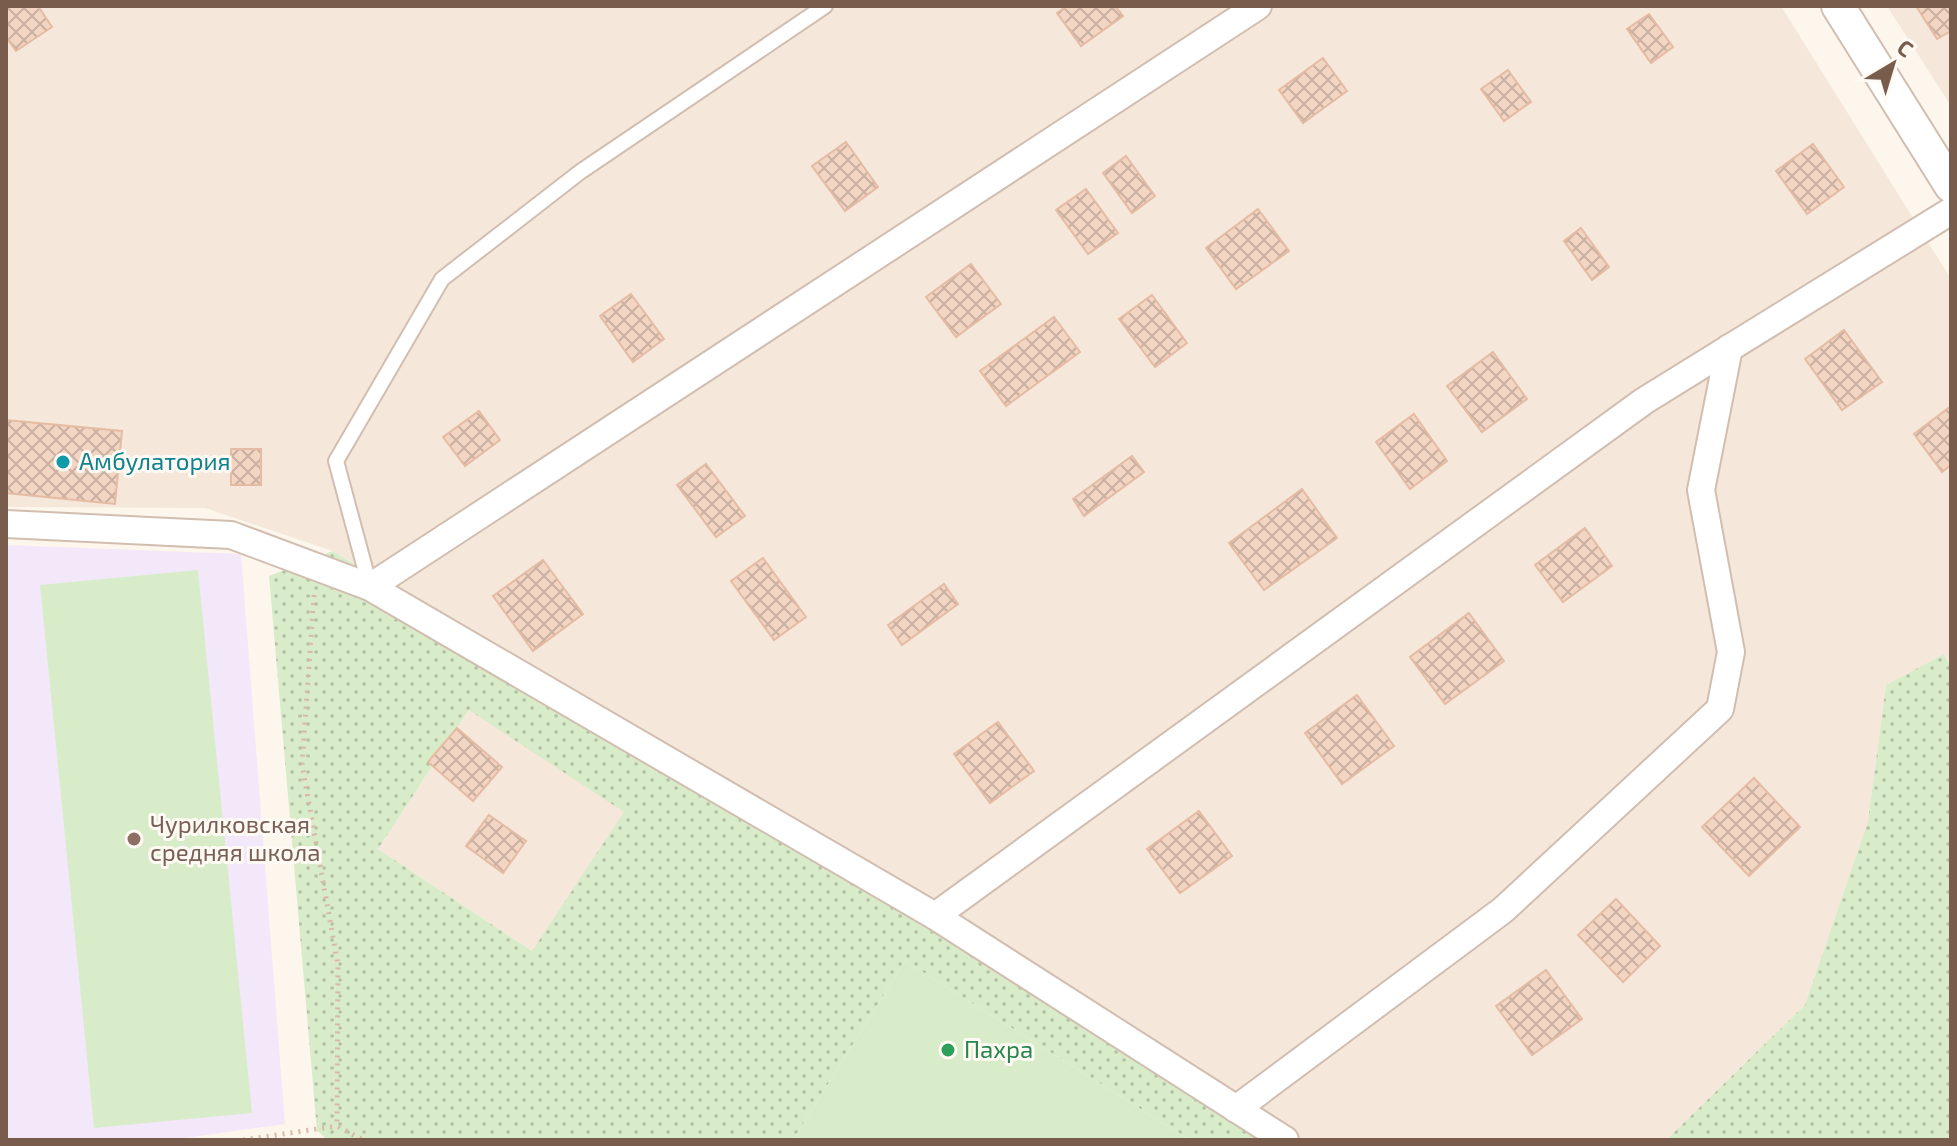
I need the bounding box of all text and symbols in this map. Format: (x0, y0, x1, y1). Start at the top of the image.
north arrow (1853, 24, 1933, 104)
text: С (1893, 33, 1919, 62)
place label: Амбулатория (79, 446, 231, 476)
marker: Амбулатория (54, 453, 72, 471)
place label: Чурилковская средняя школа (150, 809, 320, 866)
marker: Чурилковская средняя школа (125, 830, 143, 848)
place label: Пахра (964, 1034, 1033, 1063)
marker: Пахра (939, 1041, 957, 1059)

